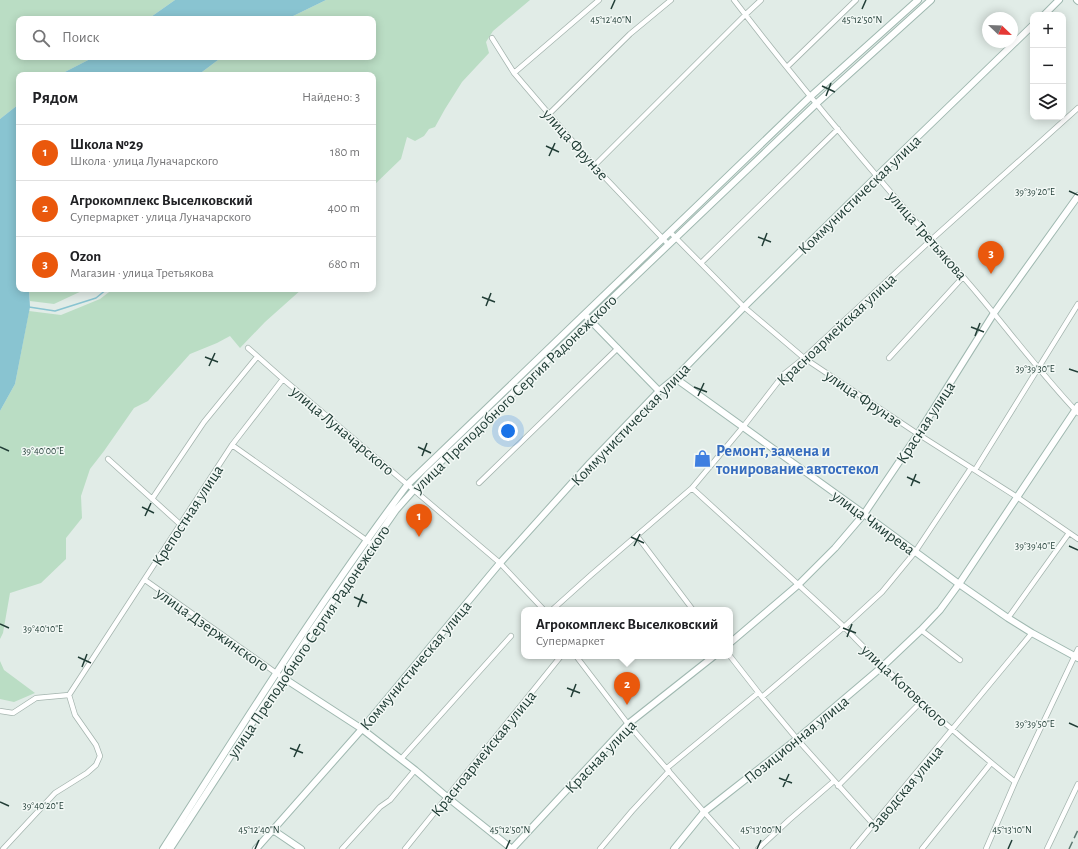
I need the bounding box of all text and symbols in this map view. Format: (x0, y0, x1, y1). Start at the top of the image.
north arrow (982, 12, 1018, 48)
map controls (1030, 12, 1066, 120)
button: + (1030, 12, 1066, 48)
text: 45°12'40"N (590, 15, 632, 25)
text: 45°12'50"N (842, 15, 882, 25)
search box (16, 16, 376, 60)
icon: search (30, 27, 52, 49)
text: Поиск (62, 30, 100, 45)
button: − (1030, 48, 1066, 84)
button: layers (1030, 84, 1066, 120)
text: Рядом (32, 89, 78, 106)
text: Найдено: 3 (302, 91, 360, 104)
street label: улица Фрунзе (538, 105, 611, 184)
street label: Коммунистическая улица (795, 132, 925, 258)
text: Школа №29 (70, 137, 143, 152)
text: 1 (43, 146, 47, 159)
text: 180 m (330, 146, 360, 159)
text: Школа · улица Луначарского (70, 155, 218, 168)
street label: улица Третьякова (883, 187, 970, 284)
text: 39°39'20"E (1015, 187, 1055, 197)
text: Агрокомплекс Выселковский (70, 193, 253, 208)
text: 2 (42, 202, 48, 215)
text: 400 m (327, 202, 360, 215)
text: Супермаркет · улица Луначарского (70, 211, 251, 224)
pin: 3 (978, 241, 1004, 274)
text: Ozon (70, 249, 101, 264)
text: 3 (42, 258, 48, 271)
text: 680 m (328, 258, 360, 271)
text: Магазин · улица Третьякова (70, 267, 214, 280)
street label: Красноармейская улица (774, 270, 900, 390)
street label: улица Преподобного Сергия Радонежского (409, 292, 621, 497)
street label: Коммунистическая улица (568, 360, 694, 490)
text: 39°39'30"E (1015, 364, 1055, 374)
street label: улица Фрунзе (820, 367, 905, 431)
street label: Красная улица (893, 378, 959, 467)
street label: улица Луначарского (286, 382, 397, 479)
your location (498, 421, 518, 441)
place label: Ремонт, замена и тонирование автостекол (715, 443, 879, 477)
text: 39°40'00"E (22, 446, 64, 456)
shop icon: Ремонт, замена и тонирование автостекол (693, 449, 713, 469)
street label: Крепостная улица (149, 462, 227, 569)
street label: улица Чмирева (828, 487, 918, 559)
pin: 1 (406, 504, 432, 537)
street label: улица Преподобного Сергия Радонежского (224, 522, 394, 762)
text: 39°39'40"E (1015, 541, 1055, 551)
street label: улица Дзержинского (152, 584, 272, 676)
street label: Коммунистическая улица (357, 598, 475, 734)
popup (521, 607, 733, 659)
text: Агрокомплекс Выселковский (536, 617, 718, 632)
text: 39°40'10"E (23, 624, 63, 634)
text: Супермаркет (536, 635, 604, 648)
street label: улица Котовского (857, 641, 951, 731)
pin: 2 (614, 672, 640, 705)
street label: Красноармейская улица (428, 688, 540, 820)
street label: Позиционная улица (741, 693, 853, 787)
street label: Красная улица (562, 717, 640, 797)
text: 39°39'50"E (1015, 719, 1055, 729)
street label: Заводская улица (865, 742, 947, 835)
text: 39°40'20"E (23, 801, 64, 811)
text: 45°12'40"N (238, 825, 280, 835)
text: 45°12'50"N (490, 825, 530, 835)
text: 45°13'00"N (740, 825, 782, 835)
text: 45°13'10"N (992, 825, 1032, 835)

